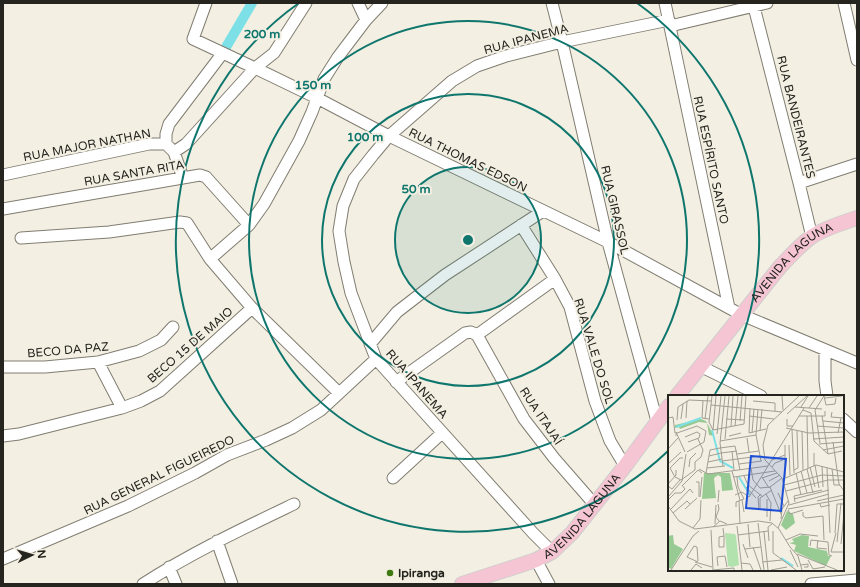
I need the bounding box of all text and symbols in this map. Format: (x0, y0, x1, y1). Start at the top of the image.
street label: RUA IPANEMA (482, 21, 570, 57)
text: 200 m (244, 27, 280, 41)
street label: RUA BANDEIRANTES (774, 54, 818, 180)
text: 150 m (295, 78, 331, 92)
street label: RUA ESPÍRITO SANTO (691, 95, 731, 226)
street label: RUA THOMAS EDSON (406, 125, 530, 195)
street label: RUA MAJOR NATHAN (22, 126, 152, 164)
text: 100 m (347, 130, 383, 144)
street label: RUA SANTA RITA (83, 157, 185, 189)
street label: RUA GIRASSOL (598, 164, 632, 256)
text: 50 m (401, 182, 431, 196)
street label: AVENIDA LAGUNA (747, 220, 835, 305)
centre of rings (461, 233, 475, 247)
street label: RUA VALE DO SOL (571, 296, 617, 406)
street label: BECO 15 DE MAIO (144, 304, 236, 386)
street label: BECO DA PAZ (27, 339, 110, 361)
street label: RUA IPANEMA (383, 346, 451, 422)
street label: RUA ITAJAÍ (517, 385, 565, 447)
inset map (668, 395, 844, 571)
street label: RUA GENERAL FIGUEIREDO (81, 432, 237, 518)
street label: AVENIDA LAGUNA (541, 471, 623, 562)
north arrow (12, 535, 52, 575)
text: N (35, 549, 48, 559)
place label: Ipiranga (398, 566, 445, 581)
marker: Ipiranga (385, 568, 395, 578)

